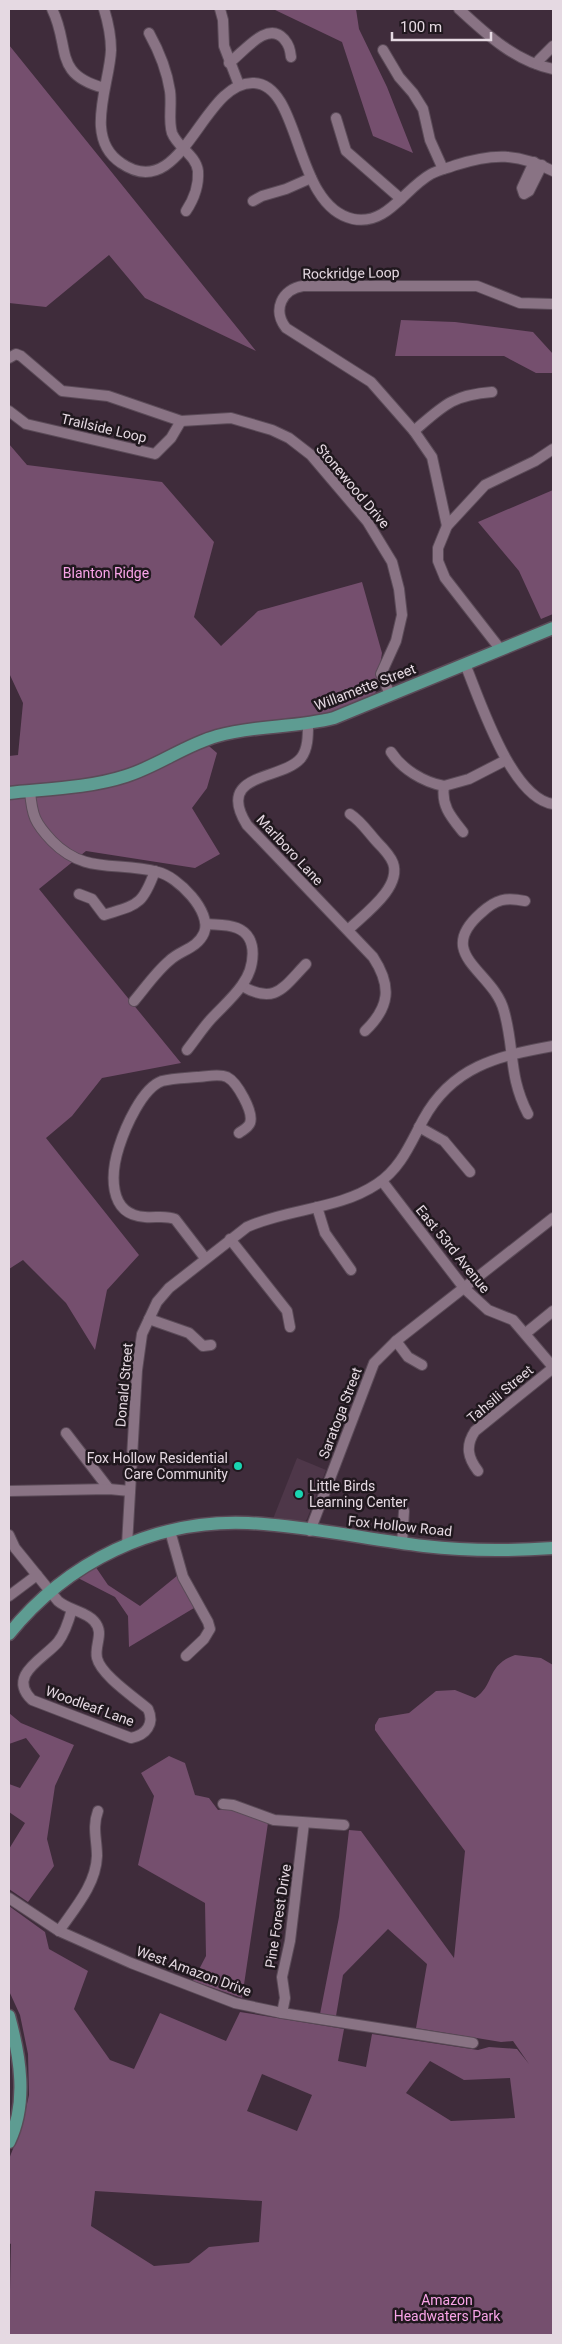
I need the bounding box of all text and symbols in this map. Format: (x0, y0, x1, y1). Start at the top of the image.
scale bar (392, 10, 491, 42)
text: 100 m (400, 18, 442, 36)
street label: Rockridge Loop (302, 264, 400, 282)
street label: Trailside Loop (60, 410, 149, 446)
street label: Stonewood Drive (313, 441, 393, 531)
park label: Blanton Ridge (63, 565, 149, 581)
street label: Willamette Street (312, 660, 418, 714)
street label: Marlboro Lane (253, 812, 327, 888)
street label: East 53rd Avenue (413, 1202, 493, 1296)
street label: Donald Street (112, 1342, 136, 1428)
street label: Tahsili Street (464, 1362, 536, 1426)
street label: Saratoga Street (315, 1365, 365, 1461)
place label: Fox Hollow Residential Care Community (87, 1450, 228, 1482)
marker: Fox Hollow Residential Care Community (232, 1460, 244, 1472)
place label: Little Birds Learning Center (309, 1478, 408, 1510)
marker: Little Birds Learning Center (293, 1488, 305, 1500)
street label: Fox Hollow Road (347, 1513, 453, 1539)
street label: Woodleaf Lane (43, 1683, 137, 1729)
street label: Pine Forest Drive (262, 1863, 294, 1969)
street label: West Amazon Drive (134, 1943, 254, 1999)
park label: Amazon Headwaters Park (394, 2292, 501, 2324)

